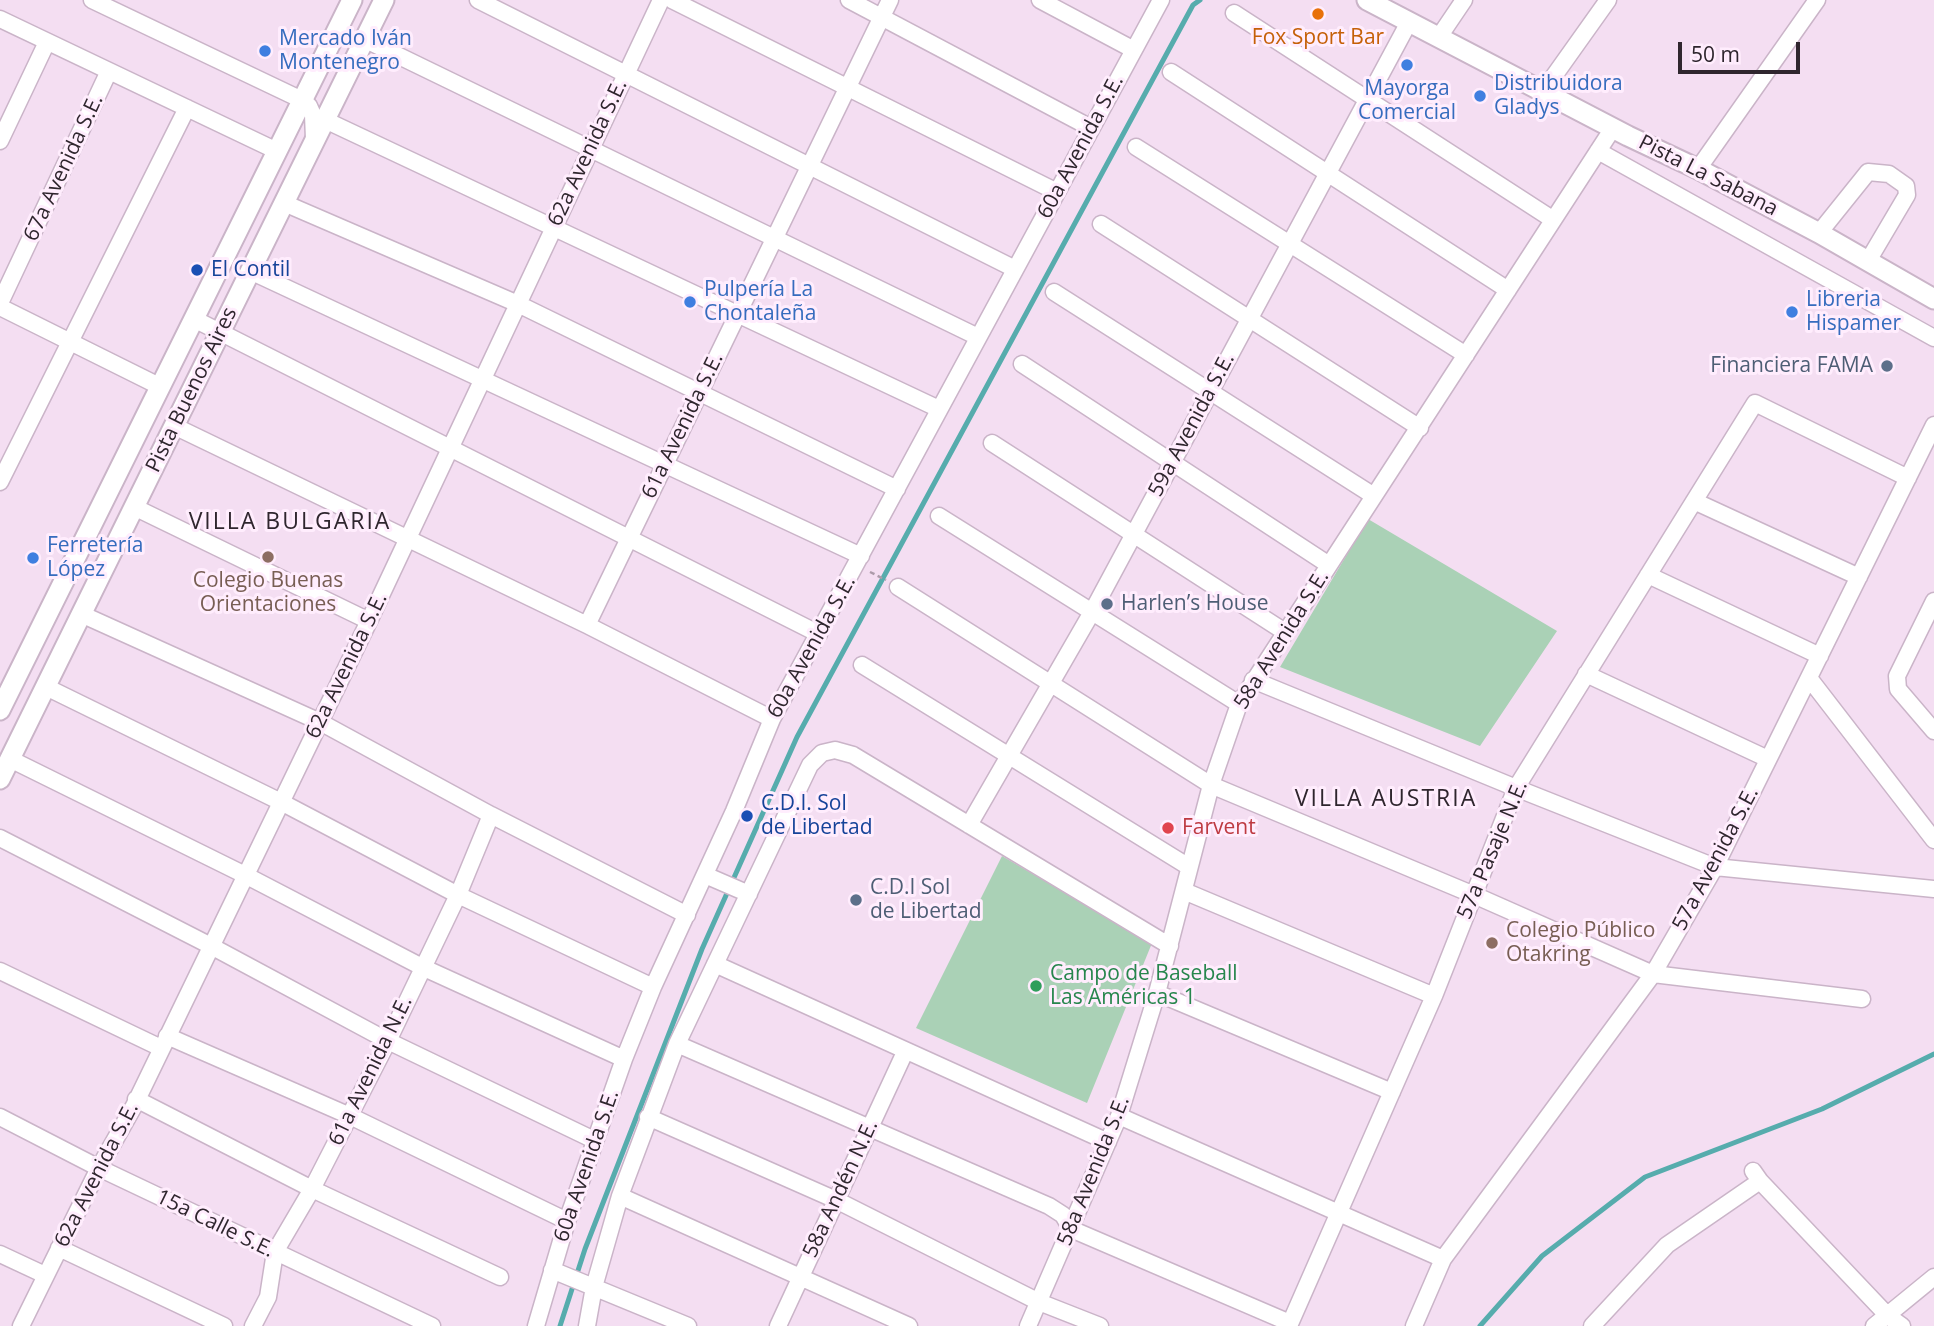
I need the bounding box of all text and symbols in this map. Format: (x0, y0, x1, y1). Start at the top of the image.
marker: Fox Sport Bar (1310, 6, 1326, 22)
place label: Fox Sport Bar (1252, 25, 1384, 51)
place label: Mercado Iván Montenegro (279, 26, 412, 76)
scale bar (1682, 28, 1804, 72)
text: 50 m (1691, 40, 1740, 68)
marker: Mercado Iván Montenegro (257, 43, 273, 59)
marker: Mayorga Comercial (1399, 57, 1415, 73)
street label: 60a Avenida S.E. (1033, 71, 1129, 223)
place label: Distribuidora Gladys (1494, 71, 1623, 121)
street label: 62a Avenida S.E. (543, 76, 633, 230)
place label: Mayorga Comercial (1358, 76, 1456, 126)
marker: Distribuidora Gladys (1472, 88, 1488, 104)
street label: 67a Avenida S.E. (19, 91, 109, 245)
street label: Pista La Sabana (1634, 130, 1782, 222)
place label: El Contil (211, 257, 290, 283)
marker: El Contil (189, 262, 205, 278)
place label: Pulpería La Chontaleña (704, 277, 816, 327)
place label: Libreria Hispamer (1806, 287, 1901, 337)
marker: Pulpería La Chontaleña (682, 294, 698, 310)
street label: Pista Buenos Aires (141, 303, 243, 477)
marker: Libreria Hispamer (1784, 304, 1800, 320)
street label: 61a Avenida S.E. (637, 349, 729, 503)
street label: 59a Avenida S.E. (1144, 349, 1240, 501)
place label: Financiera FAMA (1710, 353, 1873, 379)
marker: Financiera FAMA (1879, 358, 1895, 374)
district label: VILLA BULGARIA (190, 508, 390, 536)
place label: Ferretería López (47, 533, 143, 583)
marker: Colegio Buenas Orientaciones (260, 549, 276, 565)
marker: Ferretería López (25, 550, 41, 566)
street label: 58a Avenida S.E. (1229, 566, 1335, 714)
place label: Colegio Buenas Orientaciones (193, 568, 343, 618)
street label: 60a Avenida S.E. (762, 571, 862, 723)
street label: 62a Avenida S.E. (301, 589, 393, 743)
place label: Harlen’s House (1121, 591, 1269, 617)
marker: Harlen’s House (1099, 596, 1115, 612)
street label: 57a Pasaje N.E. (1452, 777, 1534, 923)
street label: 57a Avenida S.E. (1668, 783, 1764, 935)
district label: VILLA AUSTRIA (1296, 785, 1476, 813)
place label: C.D.I. Sol de Libertad (761, 791, 873, 841)
marker: C.D.I. Sol de Libertad (739, 808, 755, 824)
place label: Farvent (1182, 815, 1256, 841)
marker: Farvent (1160, 820, 1176, 836)
place label: C.D.I Sol de Libertad (870, 875, 982, 925)
marker: C.D.I Sol de Libertad (848, 892, 864, 908)
place label: Colegio Público Otakring (1506, 918, 1655, 968)
marker: Colegio Público Otakring (1484, 935, 1500, 951)
place label: Campo de Baseball Las Américas 1 (1050, 961, 1238, 1011)
marker: Campo de Baseball Las Américas 1 (1028, 978, 1044, 994)
street label: 61a Avenida N.E. (324, 992, 418, 1150)
street label: 60a Avenida S.E. (549, 1087, 625, 1245)
street label: 58a Avenida S.E. (1053, 1093, 1135, 1249)
street label: 62a Avenida S.E. (50, 1098, 144, 1252)
street label: 58a Andén N.E. (798, 1116, 884, 1262)
street label: 15a Calle S.E. (152, 1185, 278, 1263)

